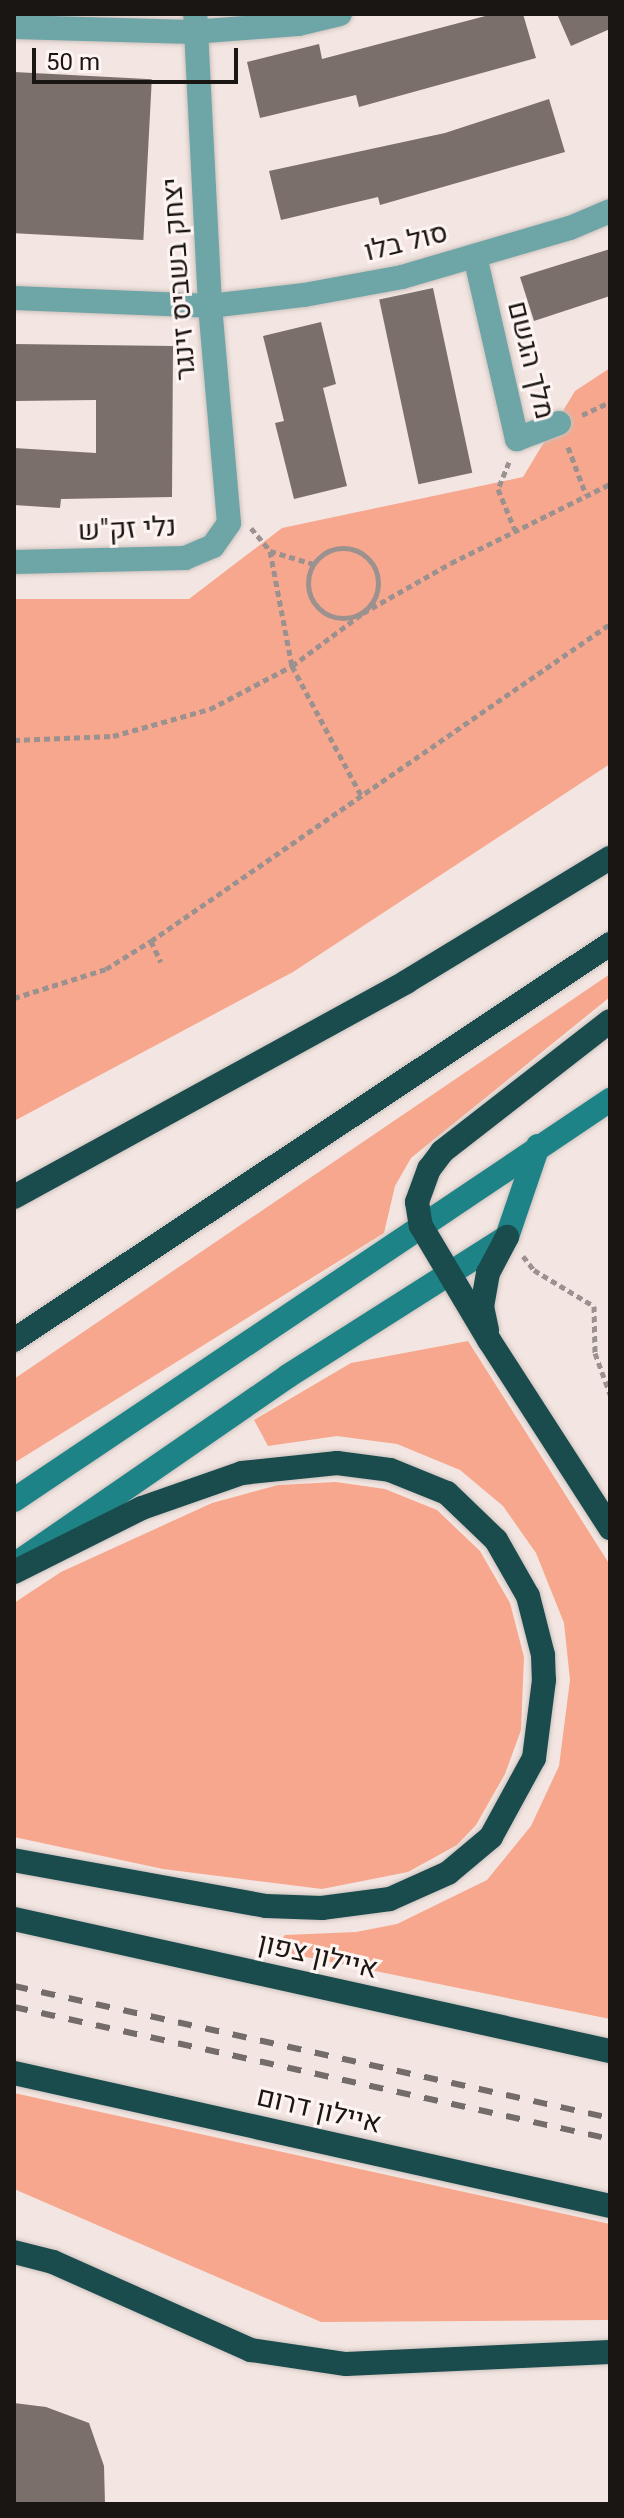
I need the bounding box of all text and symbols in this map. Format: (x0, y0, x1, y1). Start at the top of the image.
scale bar (36, 32, 242, 82)
text: 50 m (46, 48, 100, 76)
street label: יצחק בשביס זינגר (155, 177, 203, 381)
street label: סול בלו (361, 215, 451, 269)
street label: מלך הגשם (500, 298, 562, 422)
street label: נלי זק"ש (77, 510, 177, 548)
street label: איילון צפון (255, 1926, 381, 1986)
street label: איילון דרום (253, 2079, 385, 2141)

